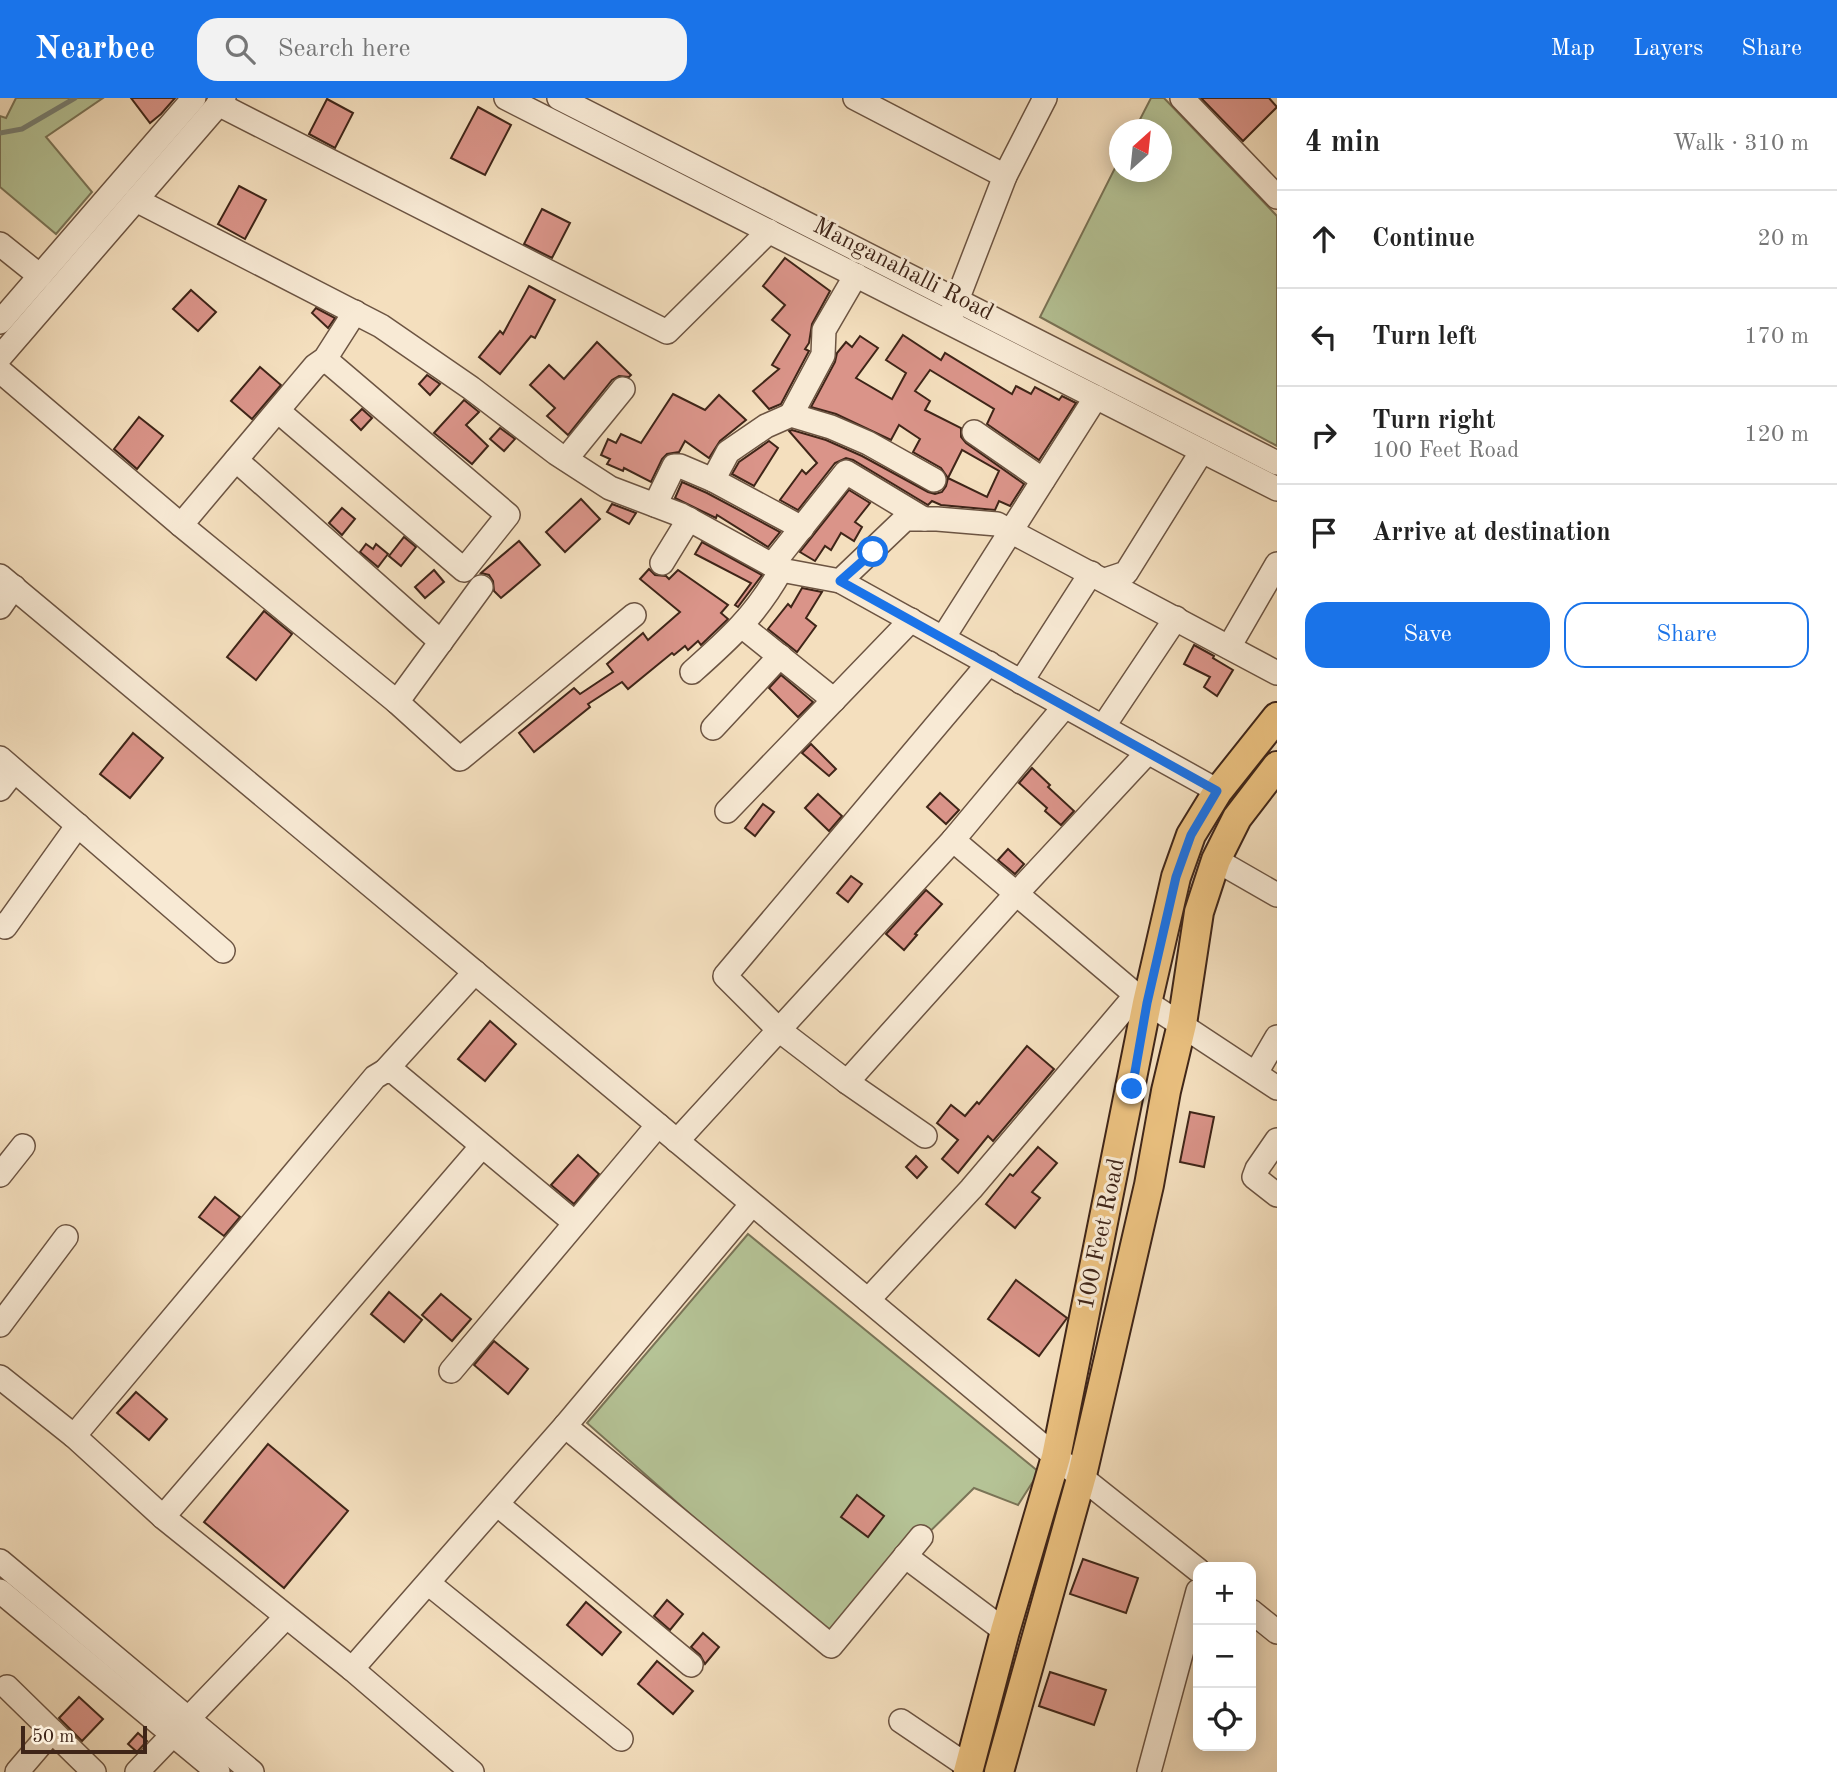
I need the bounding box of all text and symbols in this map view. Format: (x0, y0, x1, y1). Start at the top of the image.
search box (197, 18, 687, 81)
icon: search (221, 30, 259, 68)
text: Nearbee (35, 33, 155, 66)
text: Search here (277, 36, 411, 62)
text: Map (1551, 37, 1595, 61)
text: Layers (1633, 37, 1703, 61)
text: Share (1741, 37, 1802, 61)
north arrow (1109, 119, 1172, 182)
text: 4 min (1305, 128, 1380, 158)
text: Walk · 310 m (1673, 132, 1809, 155)
street label: Manganahalli Road (809, 214, 997, 326)
icon: ahead (1305, 220, 1343, 258)
text: Continue (1372, 226, 1475, 252)
text: 20 m (1758, 227, 1809, 250)
icon: left (1305, 318, 1343, 356)
text: Turn left (1372, 324, 1477, 350)
text: 170 m (1744, 325, 1809, 348)
text: Turn right (1372, 408, 1495, 434)
icon: right (1305, 416, 1343, 454)
text: 120 m (1744, 423, 1809, 446)
text: 100 Feet Road (1372, 439, 1519, 462)
icon: arrive (1305, 514, 1343, 552)
text: Arrive at destination (1372, 520, 1611, 546)
route start (857, 536, 888, 567)
button: Save (1305, 602, 1550, 668)
button: Share (1564, 602, 1809, 668)
route end (1116, 1073, 1147, 1104)
street label: 100 Feet Road (1074, 1156, 1130, 1312)
map controls (1193, 1562, 1256, 1751)
button: + (1193, 1562, 1256, 1625)
button: − (1193, 1625, 1256, 1688)
button: locate (1193, 1688, 1256, 1751)
scale bar (21, 1723, 147, 1755)
text: 50 m (32, 1728, 74, 1747)

